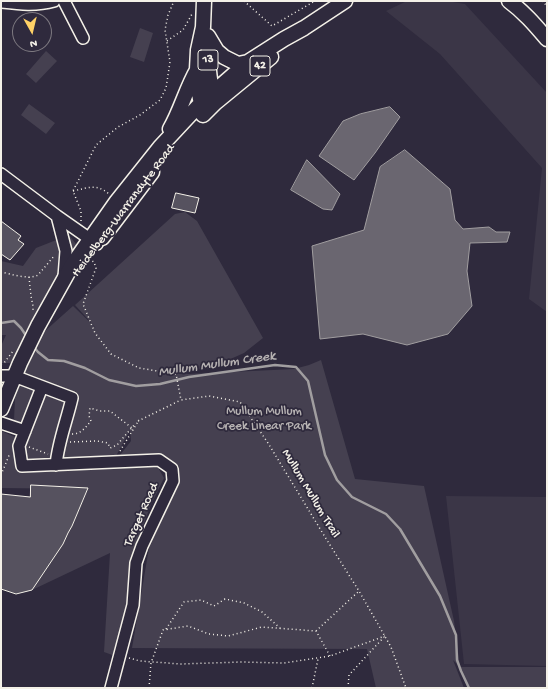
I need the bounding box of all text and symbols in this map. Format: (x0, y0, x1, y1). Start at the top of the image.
north arrow (12, 12, 52, 52)
text: N (29, 36, 38, 49)
road number: 13 (198, 50, 218, 70)
road number: 42 (250, 56, 270, 76)
street label: Heidelberg-Warrandyte Road (69, 142, 179, 280)
water label: Mullum Mullum Creek (158, 348, 276, 382)
park label: Mullum Mullum Creek Linear Park (217, 404, 311, 435)
street label: Mullum Mullum Trail (277, 447, 343, 541)
street label: Target Road (121, 481, 163, 549)

